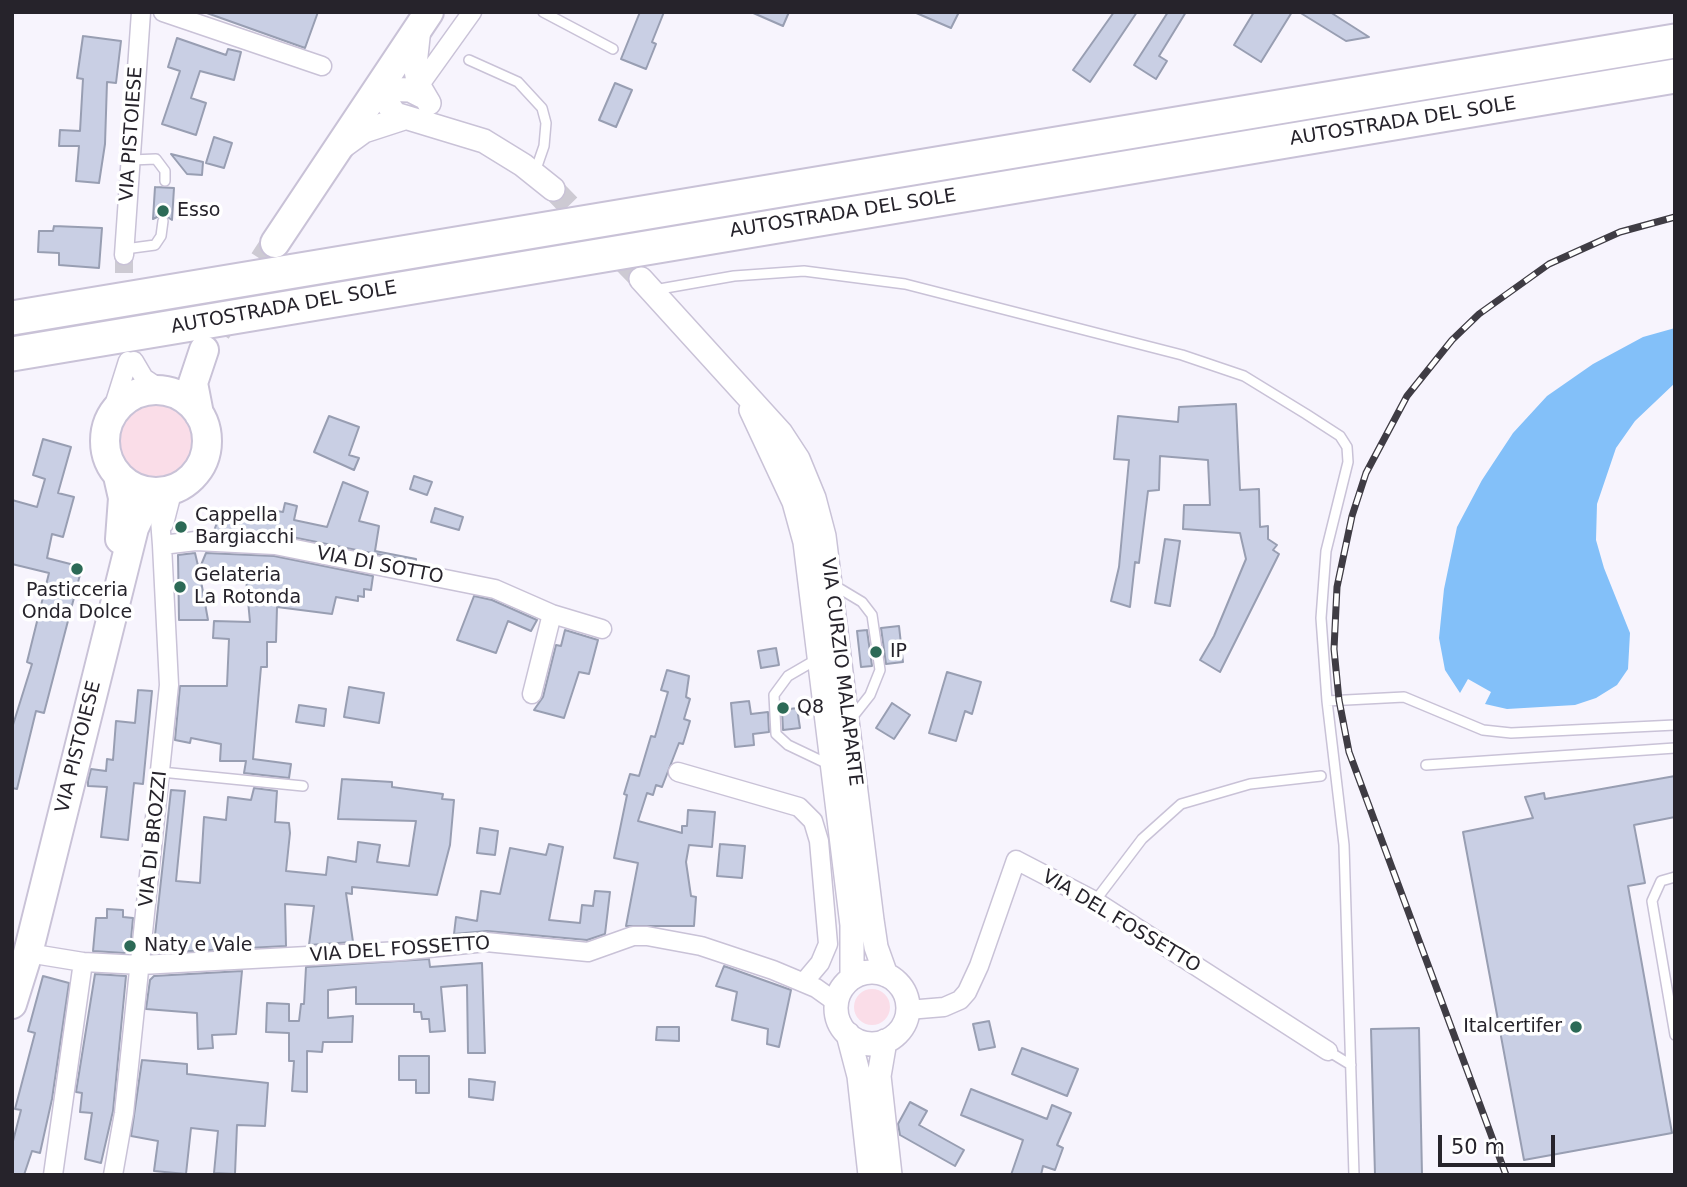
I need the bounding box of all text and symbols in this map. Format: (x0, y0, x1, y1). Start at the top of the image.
street label: VIA PISTOIESE (116, 66, 148, 202)
street label: AUTOSTRADA DEL SOLE (1288, 93, 1518, 151)
street label: AUTOSTRADA DEL SOLE (728, 185, 958, 243)
place label: Esso (177, 200, 220, 222)
marker: Esso (155, 203, 171, 219)
street label: AUTOSTRADA DEL SOLE (169, 277, 399, 339)
place label: Cappella Bargiacchi (195, 505, 294, 549)
marker: Cappella Bargiacchi (173, 519, 189, 535)
street label: VIA DI SOTTO (315, 543, 445, 589)
street label: VIA CURZIO MALAPARTE (816, 557, 866, 787)
marker: Pasticceria Onda Dolce (69, 561, 85, 577)
place label: Gelateria La Rotonda (194, 565, 301, 609)
marker: Gelateria La Rotonda (172, 579, 188, 595)
place label: Pasticceria Onda Dolce (22, 580, 132, 624)
place label: IP (890, 641, 907, 663)
marker: IP (868, 644, 884, 660)
street label: VIA PISTOIESE (52, 679, 106, 815)
place label: Q8 (797, 697, 824, 719)
marker: Q8 (775, 700, 791, 716)
street label: VIA DI BROZZI (136, 770, 172, 908)
street label: VIA DEL FOSSETTO (1038, 866, 1204, 978)
street label: VIA DEL FOSSETTO (309, 932, 491, 968)
place label: Naty e Vale (144, 935, 252, 957)
marker: Naty e Vale (122, 938, 138, 954)
place label: Italcertifer (1463, 1016, 1562, 1038)
marker: Italcertifer (1568, 1019, 1584, 1035)
scale bar (1442, 1120, 1559, 1164)
text: 50 m (1451, 1135, 1505, 1159)

